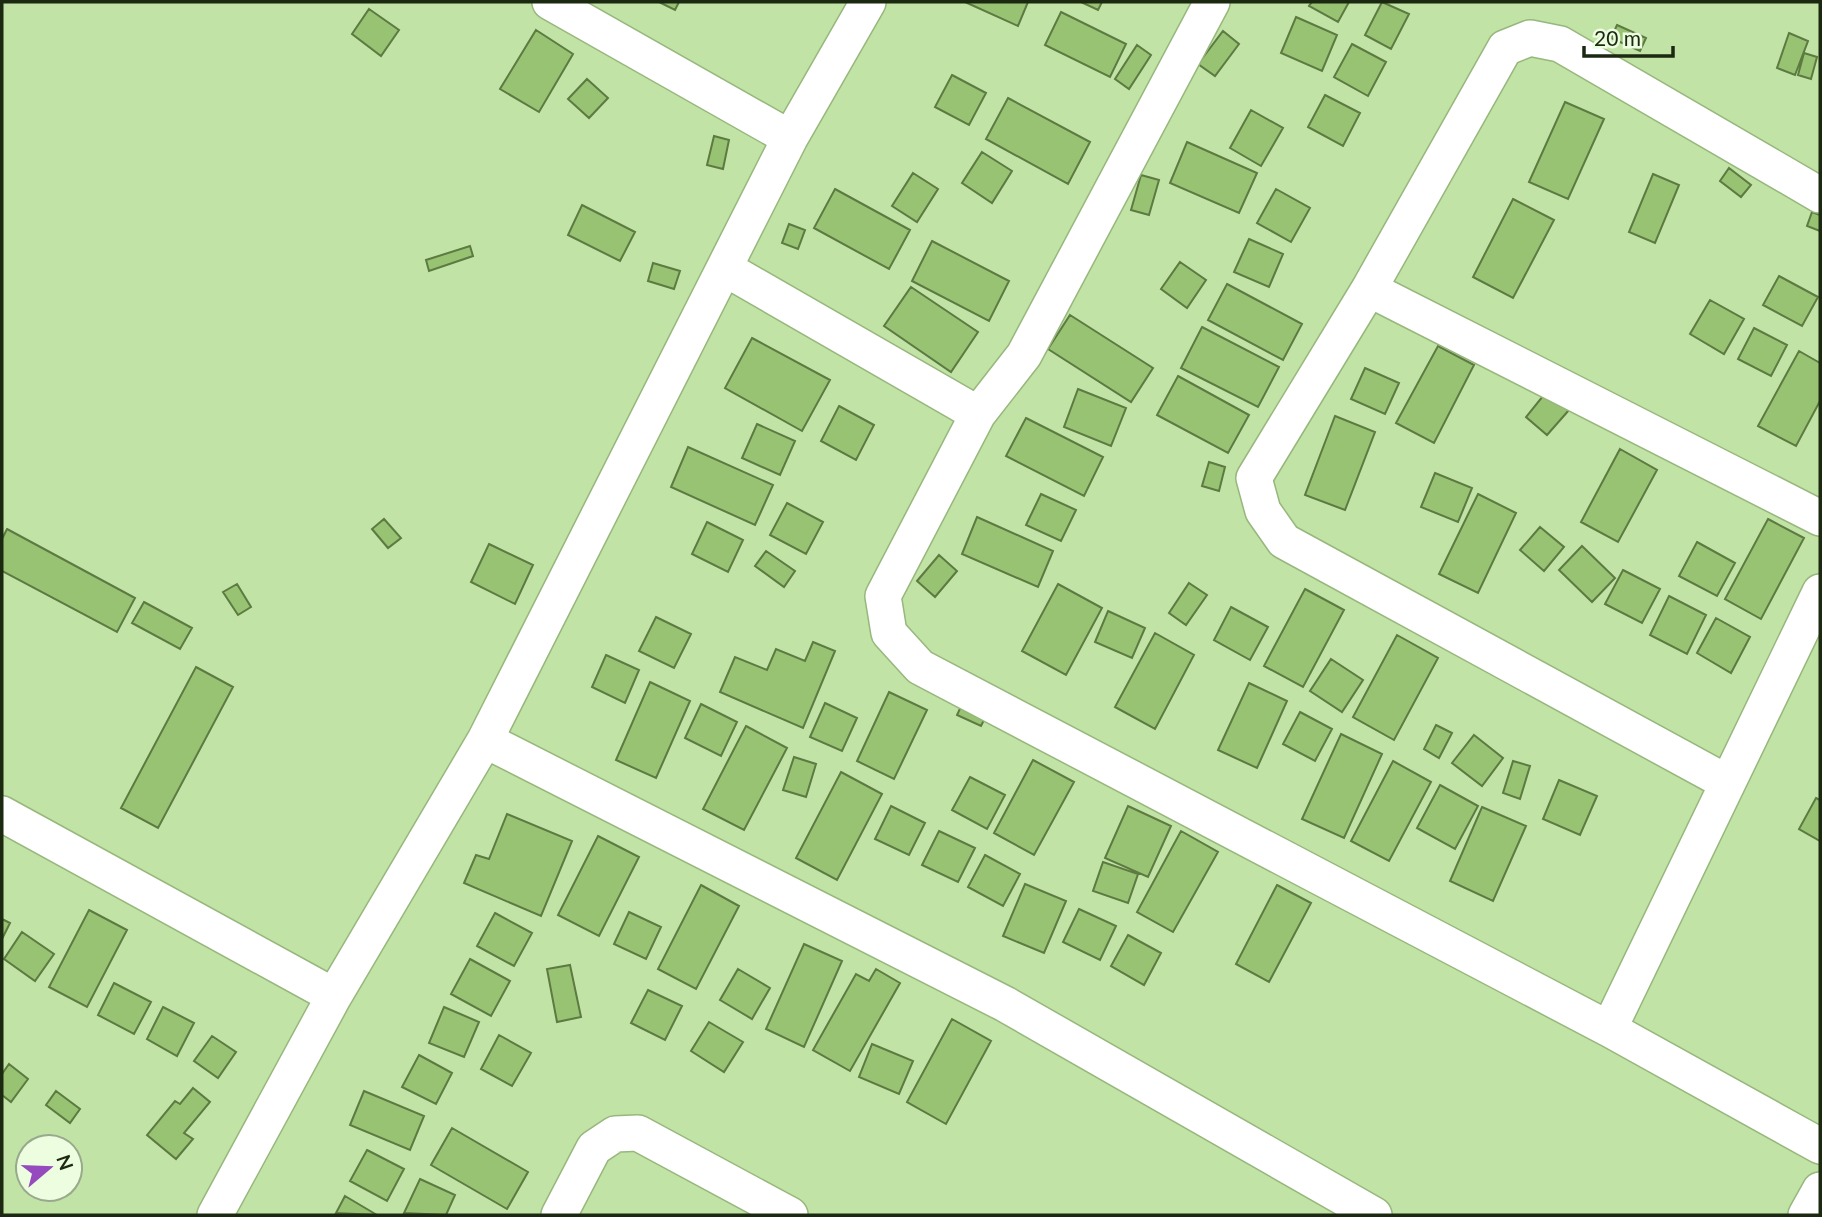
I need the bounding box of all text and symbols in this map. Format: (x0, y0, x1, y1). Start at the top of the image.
scale bar (1584, 14, 1673, 58)
text: 20 m (1594, 25, 1641, 50)
north arrow (14, 1133, 84, 1203)
text: N (52, 1152, 79, 1173)

